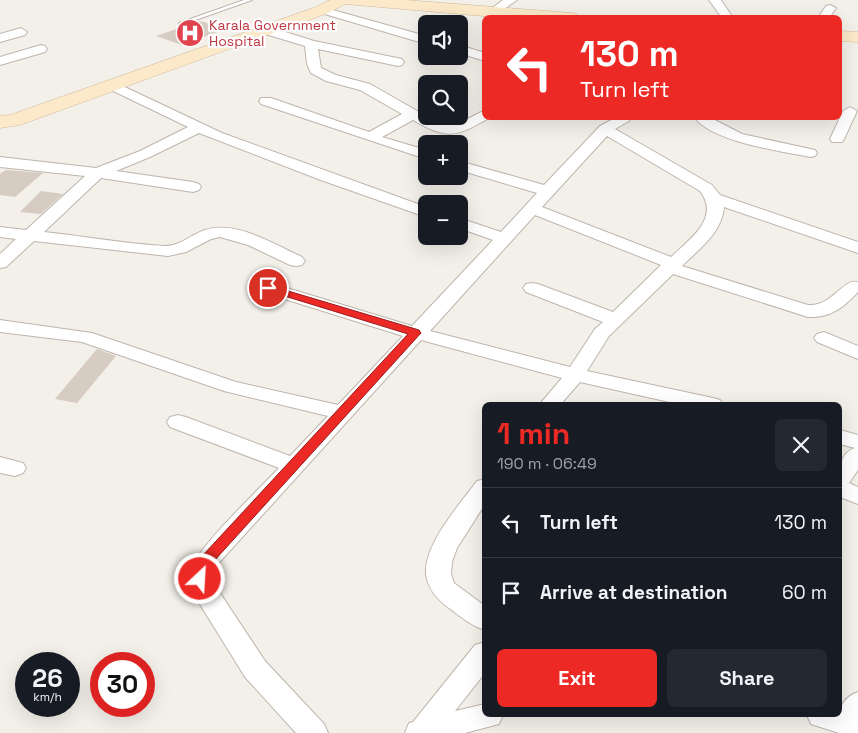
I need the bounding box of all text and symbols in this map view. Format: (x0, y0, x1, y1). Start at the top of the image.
map controls (418, 15, 468, 245)
button: sound (418, 15, 468, 65)
place label: Karala Government Hospital (209, 16, 336, 50)
hospital icon: Karala Government Hospital (175, 18, 205, 48)
text: 130 m (580, 32, 679, 76)
icon: left (497, 35, 562, 100)
button: search (418, 75, 468, 125)
text: Turn left (580, 75, 670, 103)
button: + (418, 135, 468, 185)
button: − (418, 195, 468, 245)
pin (247, 267, 289, 309)
icon: arrive (254, 274, 282, 302)
text: 1 min (497, 414, 570, 453)
button: close (775, 419, 827, 471)
text: 190 m · 06:49 (497, 453, 597, 474)
icon: left (497, 509, 525, 537)
text: Turn left (540, 510, 618, 535)
text: 130 m (774, 510, 827, 535)
position arrow (173, 552, 225, 604)
icon: arrive (497, 579, 525, 607)
text: Arrive at destination (540, 580, 728, 605)
text: 60 m (782, 580, 827, 605)
button: Exit (497, 649, 657, 707)
button: Share (667, 649, 827, 707)
speed limit sign: 30 (90, 652, 155, 717)
text: 26 (32, 662, 63, 694)
text: km/h (33, 689, 62, 705)

